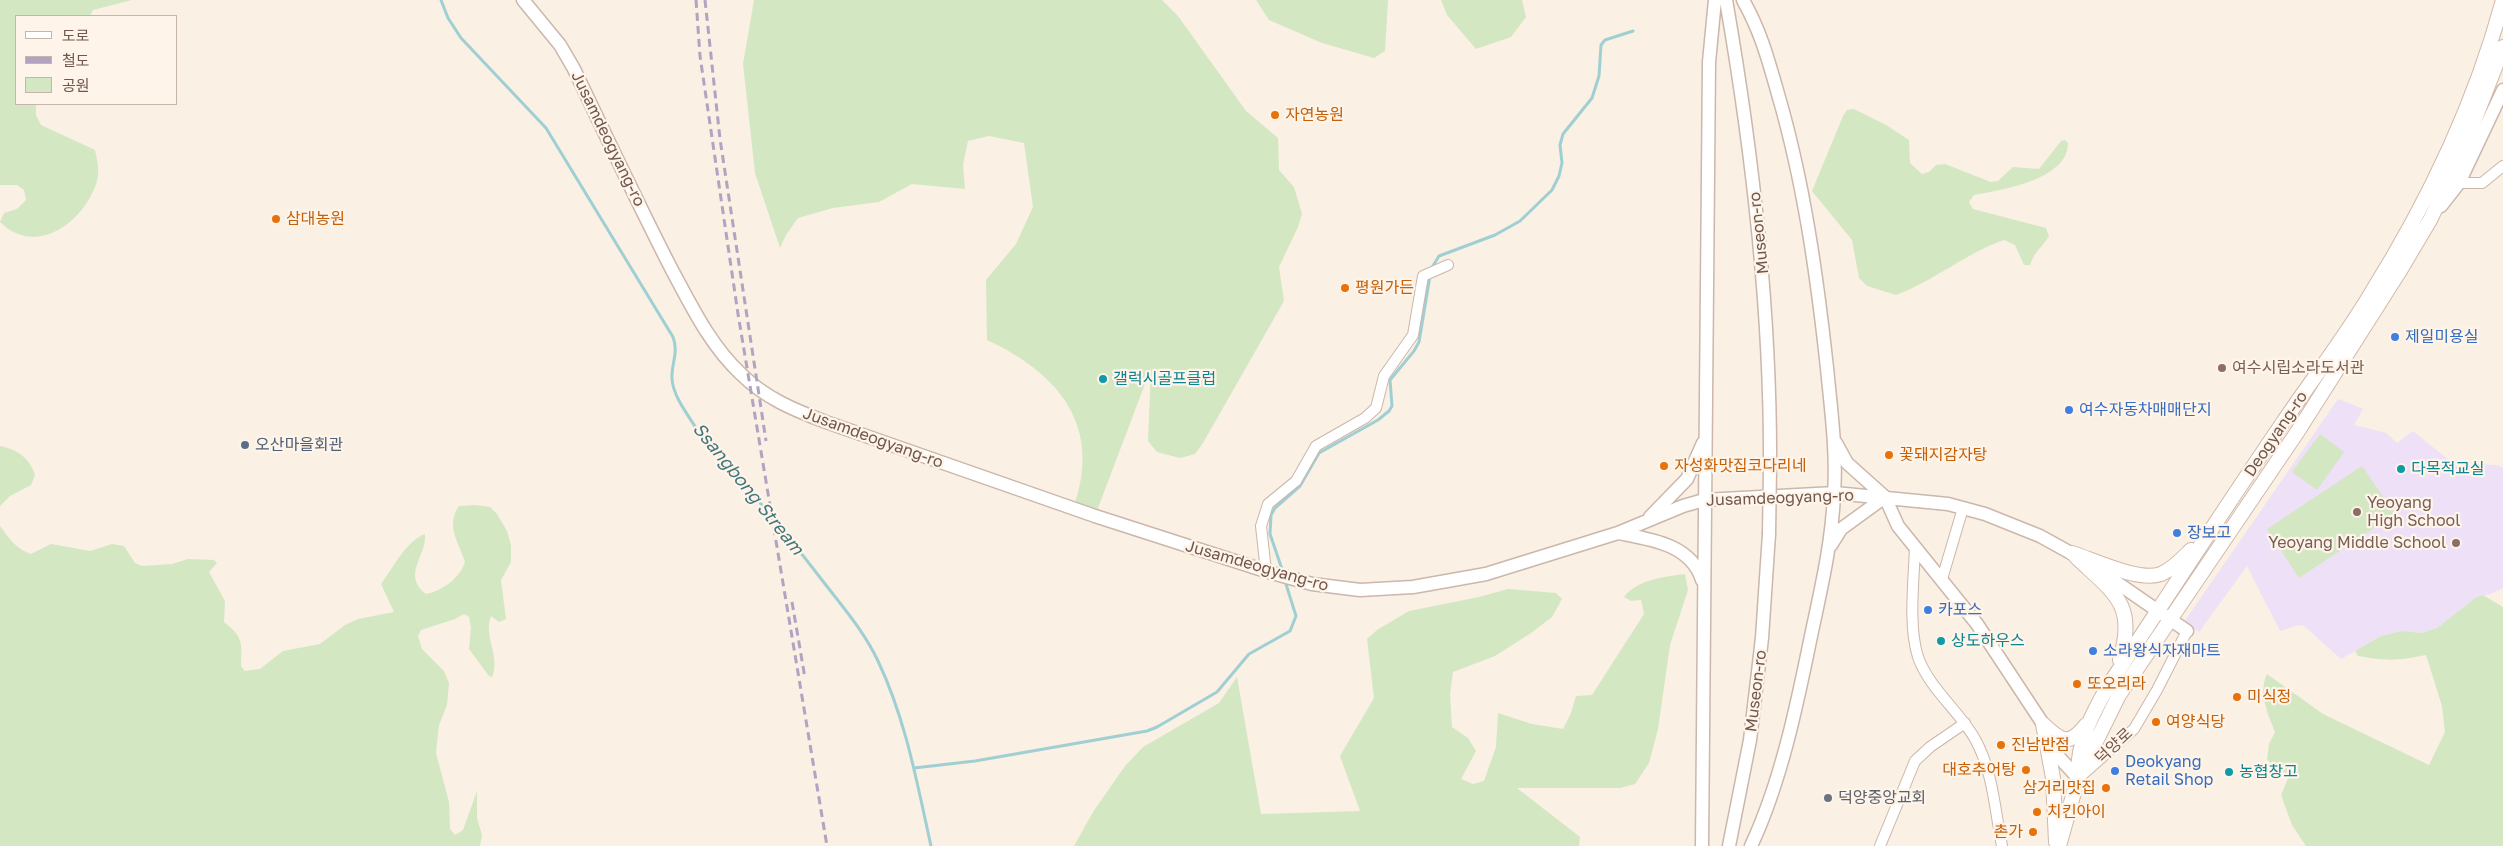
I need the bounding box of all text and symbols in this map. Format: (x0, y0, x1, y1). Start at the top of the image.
legend (15, 15, 178, 105)
text: 도로 (62, 26, 90, 44)
text: 철도 (62, 51, 90, 69)
street label: Jusamdeogyang-ro (567, 68, 649, 210)
text: 공원 (62, 76, 90, 94)
place label: 자연농원 (1285, 105, 1344, 125)
marker: 자연농원 (1269, 109, 1281, 121)
street label: Museon-ro (1745, 191, 1773, 275)
place label: 삼대농원 (286, 209, 345, 229)
marker: 삼대농원 (270, 213, 282, 225)
place label: 평원가든 (1355, 278, 1414, 298)
marker: 평원가든 (1339, 282, 1351, 294)
place label: 제일미용실 (2405, 327, 2479, 347)
marker: 제일미용실 (2389, 331, 2401, 343)
place label: 여수시립소라도서관 (2232, 358, 2364, 378)
marker: 여수시립소라도서관 (2216, 362, 2228, 374)
place label: 갤럭시골프클럽 (1113, 369, 1216, 389)
marker: 갤럭시골프클럽 (1097, 373, 1109, 385)
street label: Deogyang-ro (2240, 388, 2312, 480)
place label: 여수자동차매매단지 (2079, 400, 2211, 420)
street label: Jusamdeogyang-ro (800, 404, 946, 472)
marker: 여수자동차매매단지 (2063, 404, 2075, 416)
water label: Ssangbong Stream (688, 419, 808, 559)
place label: 오산마을회관 (255, 435, 343, 455)
marker: 오산마을회관 (239, 439, 251, 451)
place label: 꽃돼지감자탕 (1899, 445, 1987, 465)
marker: 꽃돼지감자탕 (1883, 449, 1895, 461)
place label: 자성화맛집코다리네 (1674, 456, 1806, 476)
place label: 다목적교실 (2411, 459, 2485, 479)
marker: 자성화맛집코다리네 (1658, 460, 1670, 472)
marker: 다목적교실 (2395, 463, 2407, 475)
street label: Jusamdeogyang-ro (1706, 486, 1854, 510)
place label: Yeoyang High School (2367, 493, 2460, 531)
marker: Yeoyang High School (2351, 506, 2363, 518)
place label: 장보고 (2187, 523, 2231, 543)
marker: 장보고 (2171, 527, 2183, 539)
place label: Yeoyang Middle School (2268, 533, 2446, 553)
street label: Jusamdeogyang-ro (1183, 536, 1331, 596)
marker: Yeoyang Middle School (2450, 537, 2462, 549)
place label: 카포스 (1938, 600, 1982, 620)
marker: 카포스 (1922, 604, 1934, 616)
place label: 상도하우스 (1951, 631, 2025, 651)
marker: 상도하우스 (1935, 635, 1947, 647)
place label: 소라왕식자재마트 (2103, 641, 2221, 661)
marker: 소라왕식자재마트 (2087, 645, 2099, 657)
street label: Museon-ro (1741, 649, 1771, 733)
place label: 또오리라 (2087, 674, 2146, 694)
marker: 또오리라 (2071, 678, 2083, 690)
place label: 미식정 (2247, 687, 2291, 707)
marker: 미식정 (2231, 691, 2243, 703)
place label: 여양식당 (2166, 712, 2225, 732)
marker: 여양식당 (2150, 716, 2162, 728)
street label: 덕양로 (2091, 724, 2137, 768)
place label: 진남반점 (2011, 735, 2070, 755)
marker: 진남반점 (1995, 739, 2007, 751)
place label: Deokyang Retail Shop (2125, 752, 2213, 790)
place label: 대호추어탕 (1942, 760, 2016, 780)
place label: 농협창고 (2239, 762, 2298, 782)
marker: 대호추어탕 (2020, 764, 2032, 776)
marker: Deokyang Retail Shop (2109, 765, 2121, 777)
marker: 농협창고 (2223, 766, 2235, 778)
place label: 삼거리맛집 (2022, 778, 2096, 798)
marker: 삼거리맛집 (2100, 782, 2112, 794)
place label: 덕양중앙교회 (1838, 788, 1926, 808)
marker: 덕양중앙교회 (1822, 792, 1834, 804)
place label: 치킨아이 (2047, 802, 2106, 822)
marker: 치킨아이 (2031, 806, 2043, 818)
place label: 촌가 (1994, 822, 2023, 842)
marker: 촌가 (2027, 826, 2039, 838)

